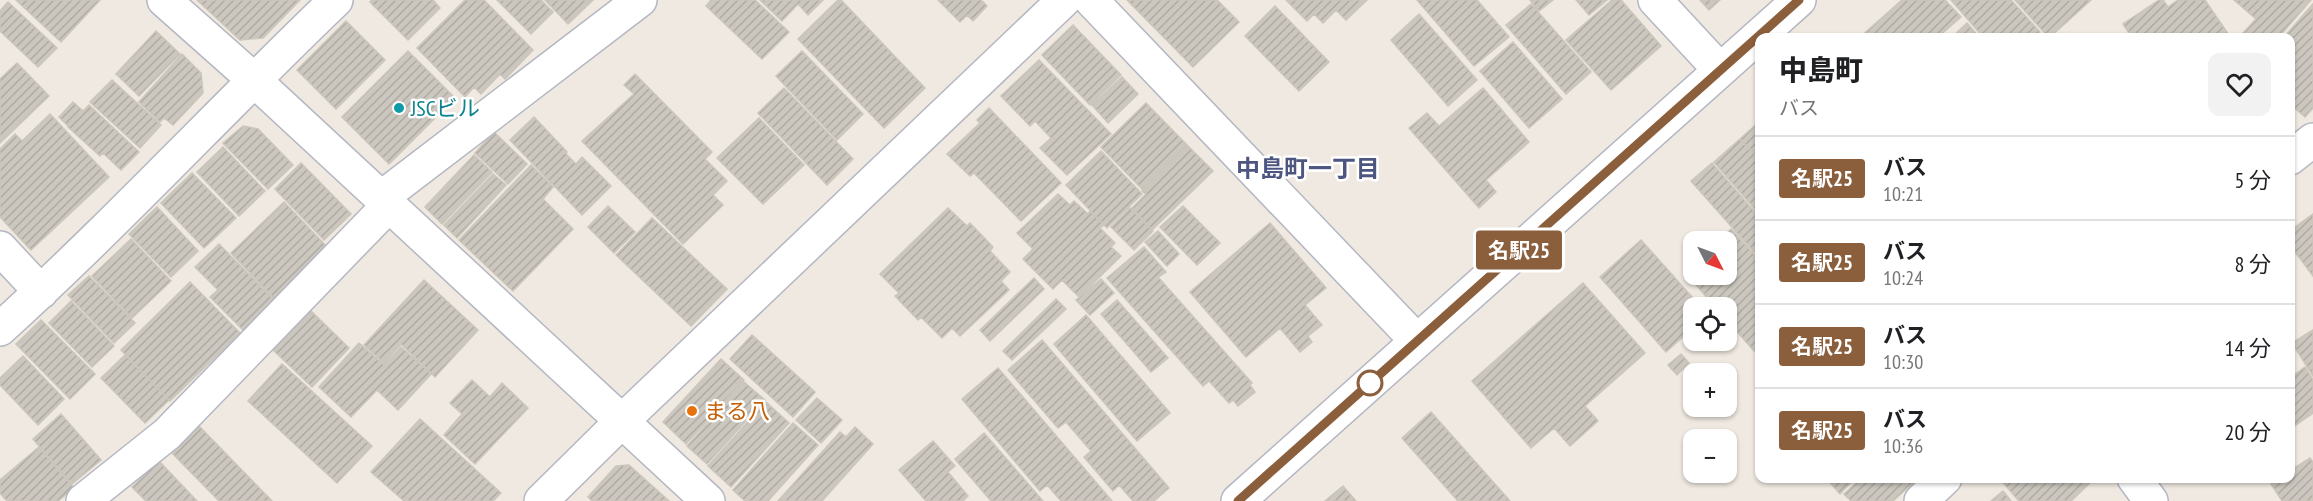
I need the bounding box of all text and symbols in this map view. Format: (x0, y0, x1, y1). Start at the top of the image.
text: 中島町 (1779, 51, 1863, 88)
button: heart (2208, 53, 2271, 116)
place label: JSCビル (410, 94, 480, 122)
text: バス (1779, 95, 1819, 121)
marker: JSCビル (392, 101, 406, 115)
district label: 中島町一丁目 (1236, 153, 1380, 184)
text: バス (1883, 153, 1927, 181)
text: 名駅25 (1791, 165, 1853, 192)
text: 5 分 (2234, 166, 2271, 194)
text: 10:21 (1883, 181, 1923, 207)
line badge: 名駅25 (1477, 230, 1561, 270)
north arrow (1683, 231, 1737, 285)
map controls (1683, 231, 1737, 483)
text: 名駅25 (1488, 237, 1550, 264)
text: バス (1883, 237, 1927, 265)
text: 名駅25 (1791, 249, 1853, 276)
text: 8 分 (2234, 250, 2271, 278)
text: 10:24 (1883, 265, 1923, 291)
button: locate (1683, 297, 1737, 351)
text: バス (1883, 321, 1927, 349)
text: 名駅25 (1791, 333, 1853, 360)
text: 14 分 (2225, 334, 2271, 362)
text: 10:30 (1883, 349, 1923, 375)
button: + (1683, 363, 1737, 417)
unlabelled marker (1357, 370, 1383, 396)
place label: まる八 (704, 397, 770, 425)
marker: まる八 (685, 404, 699, 418)
text: バス (1883, 405, 1927, 433)
text: 名駅25 (1791, 417, 1853, 444)
text: 20 分 (2225, 418, 2271, 446)
button: − (1683, 429, 1737, 483)
text: 10:36 (1883, 433, 1923, 459)

